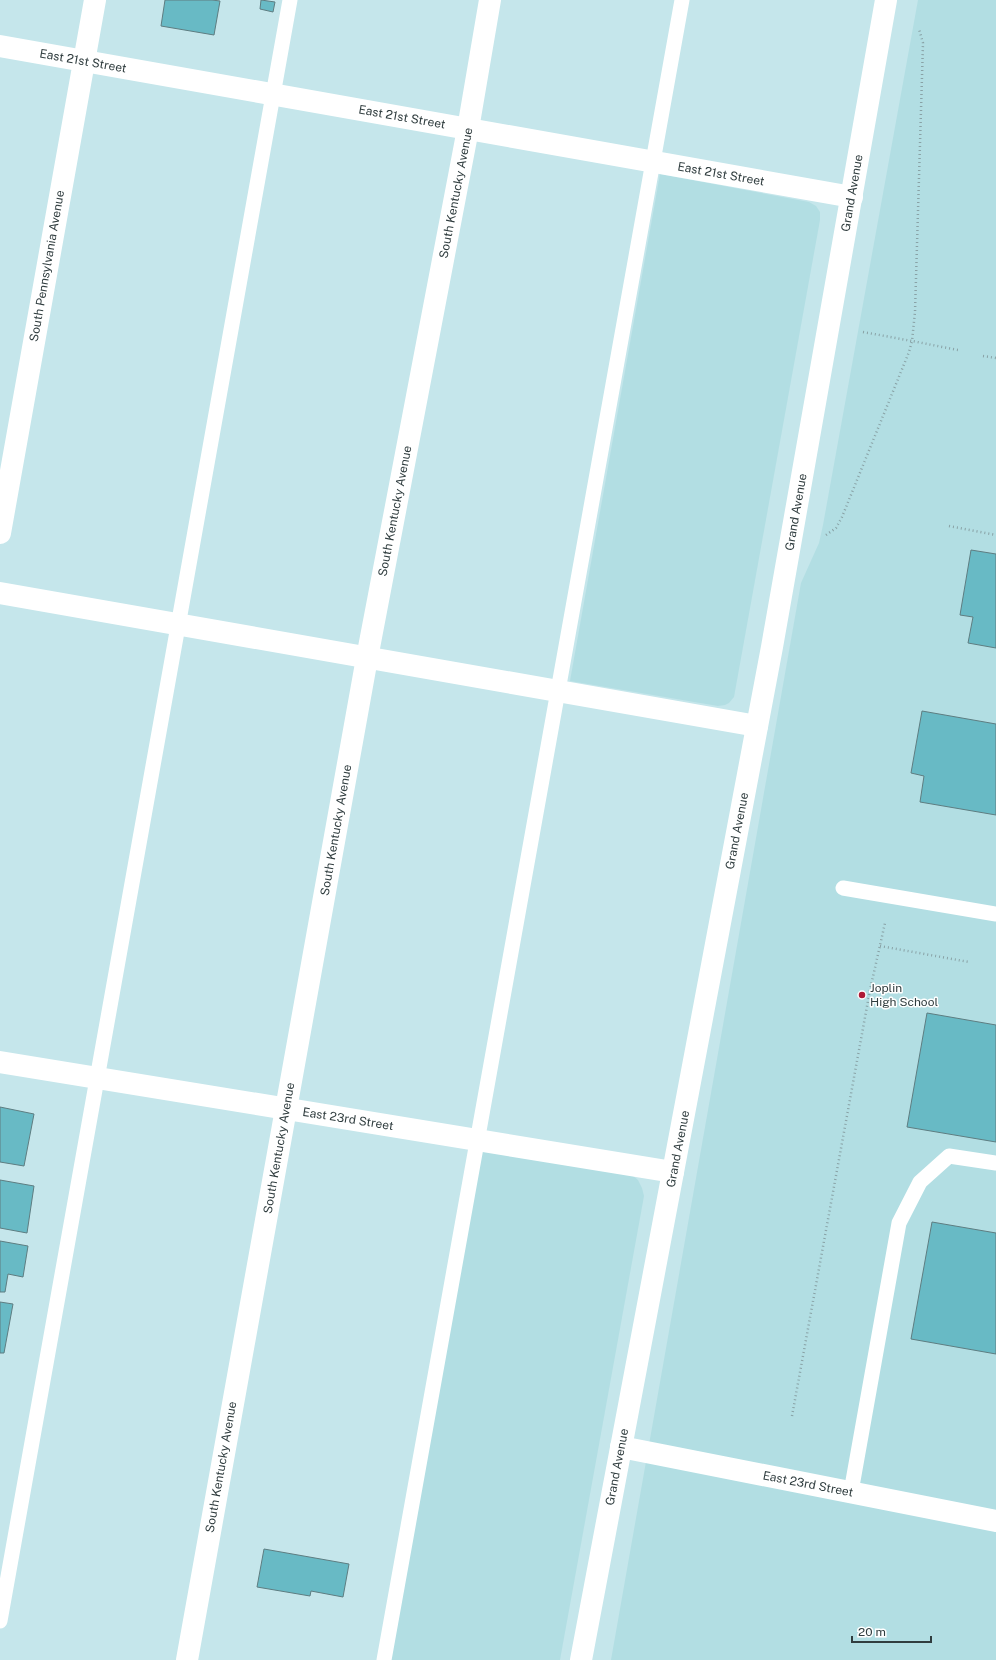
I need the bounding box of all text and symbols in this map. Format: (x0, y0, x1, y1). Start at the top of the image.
street label: East 21st Street (38, 46, 128, 76)
street label: East 21st Street (357, 102, 447, 132)
street label: South Kentucky Avenue (436, 126, 476, 260)
street label: Grand Avenue (838, 153, 866, 233)
street label: East 21st Street (676, 159, 766, 189)
street label: South Pennsylvania Avenue (27, 189, 67, 343)
street label: South Kentucky Avenue (375, 444, 415, 578)
street label: Grand Avenue (782, 472, 810, 552)
street label: South Kentucky Avenue (318, 763, 354, 897)
street label: Grand Avenue (723, 791, 751, 871)
place label: Joplin High School (870, 981, 938, 1009)
marker: Joplin High School (857, 990, 867, 1000)
street label: South Kentucky Avenue (261, 1081, 297, 1215)
street label: East 23rd Street (302, 1105, 395, 1133)
street label: Grand Avenue (664, 1109, 692, 1189)
street label: South Kentucky Avenue (203, 1400, 239, 1534)
street label: Grand Avenue (603, 1427, 631, 1507)
street label: East 23rd Street (762, 1468, 855, 1500)
scale bar (852, 1618, 931, 1644)
text: 20 m (858, 1625, 886, 1639)

